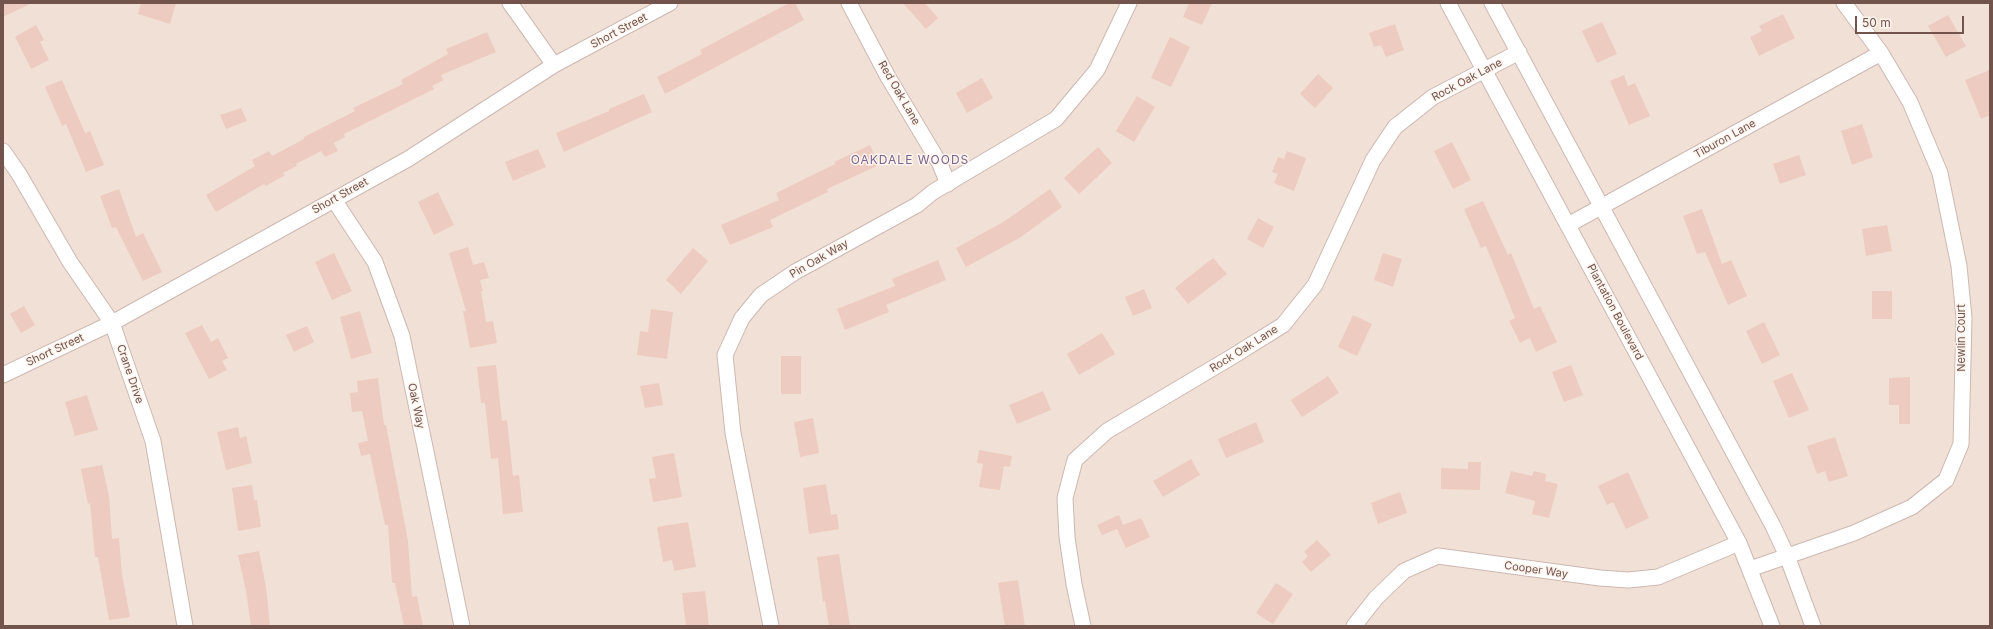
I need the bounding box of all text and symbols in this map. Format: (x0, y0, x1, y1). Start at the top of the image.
scale bar (1857, 8, 1966, 34)
street label: Short Street (588, 11, 650, 51)
text: 50 m (1862, 15, 1891, 30)
street label: Rock Oak Lane (1429, 56, 1505, 104)
street label: Red Oak Lane (875, 58, 923, 128)
street label: Tiburon Lane (1692, 117, 1758, 161)
district label: OAKDALE WOODS (851, 153, 969, 167)
street label: Short Street (310, 175, 370, 217)
street label: Pin Oak Way (787, 237, 851, 281)
street label: Plantation Boulevard (1584, 262, 1646, 362)
street label: Newlin Court (1955, 304, 1969, 372)
street label: Rock Oak Lane (1207, 323, 1281, 375)
street label: Short Street (24, 331, 86, 369)
street label: Crane Drive (114, 343, 146, 405)
street label: Oak Way (405, 382, 427, 430)
street label: Cooper Way (1503, 559, 1569, 581)

